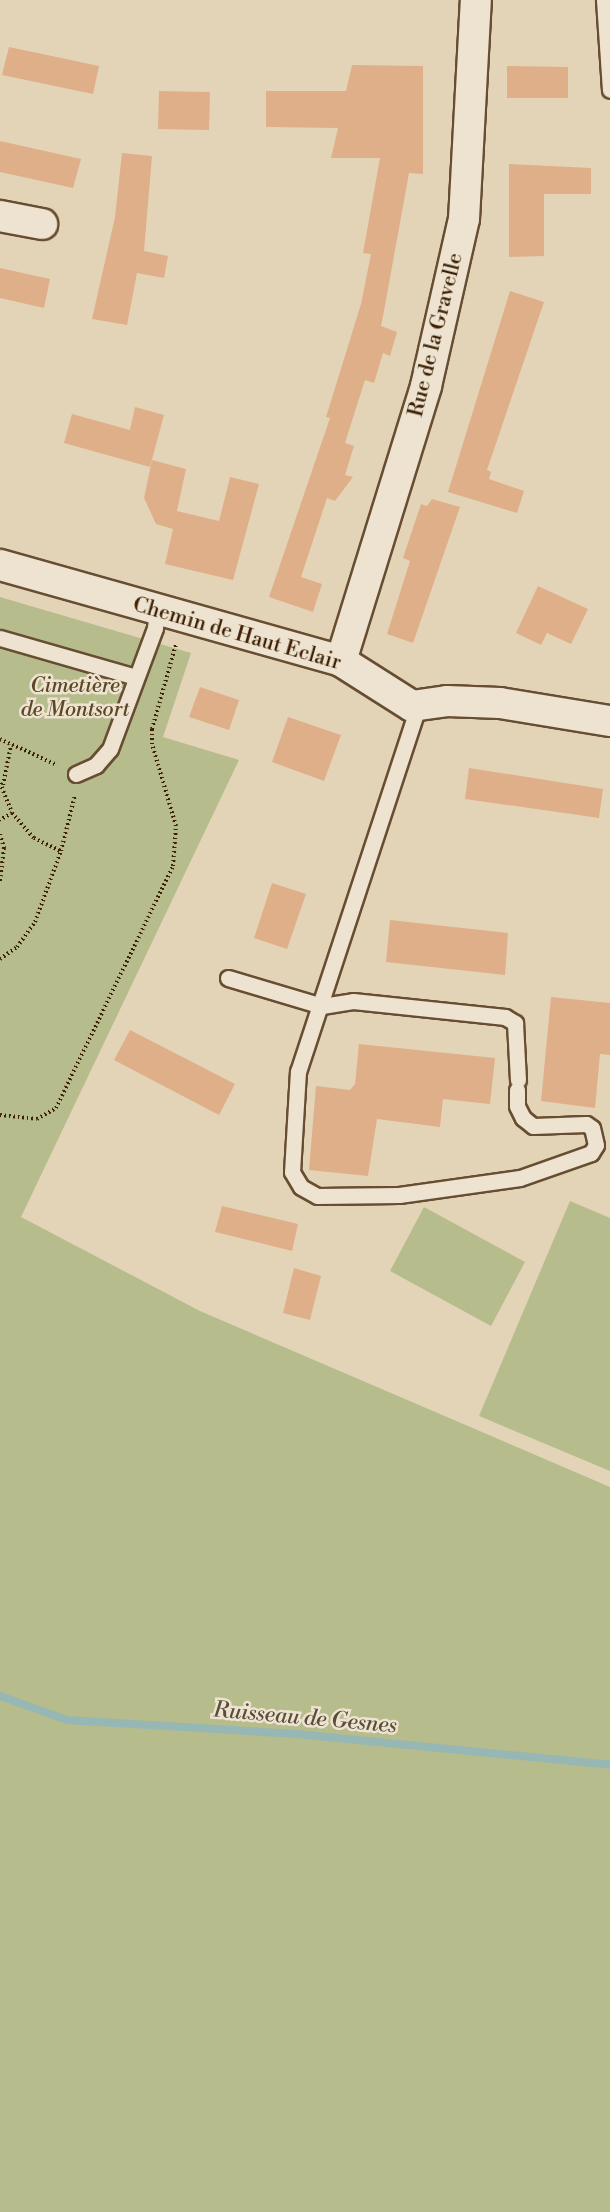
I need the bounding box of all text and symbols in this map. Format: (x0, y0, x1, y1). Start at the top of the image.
street label: Rue de la Gravelle (403, 250, 469, 420)
street label: Chemin de Haut Eclair (130, 592, 344, 676)
park label: Cimetière de Montsort (21, 673, 129, 723)
water label: Ruisseau de Gesnes (212, 1697, 398, 1739)

